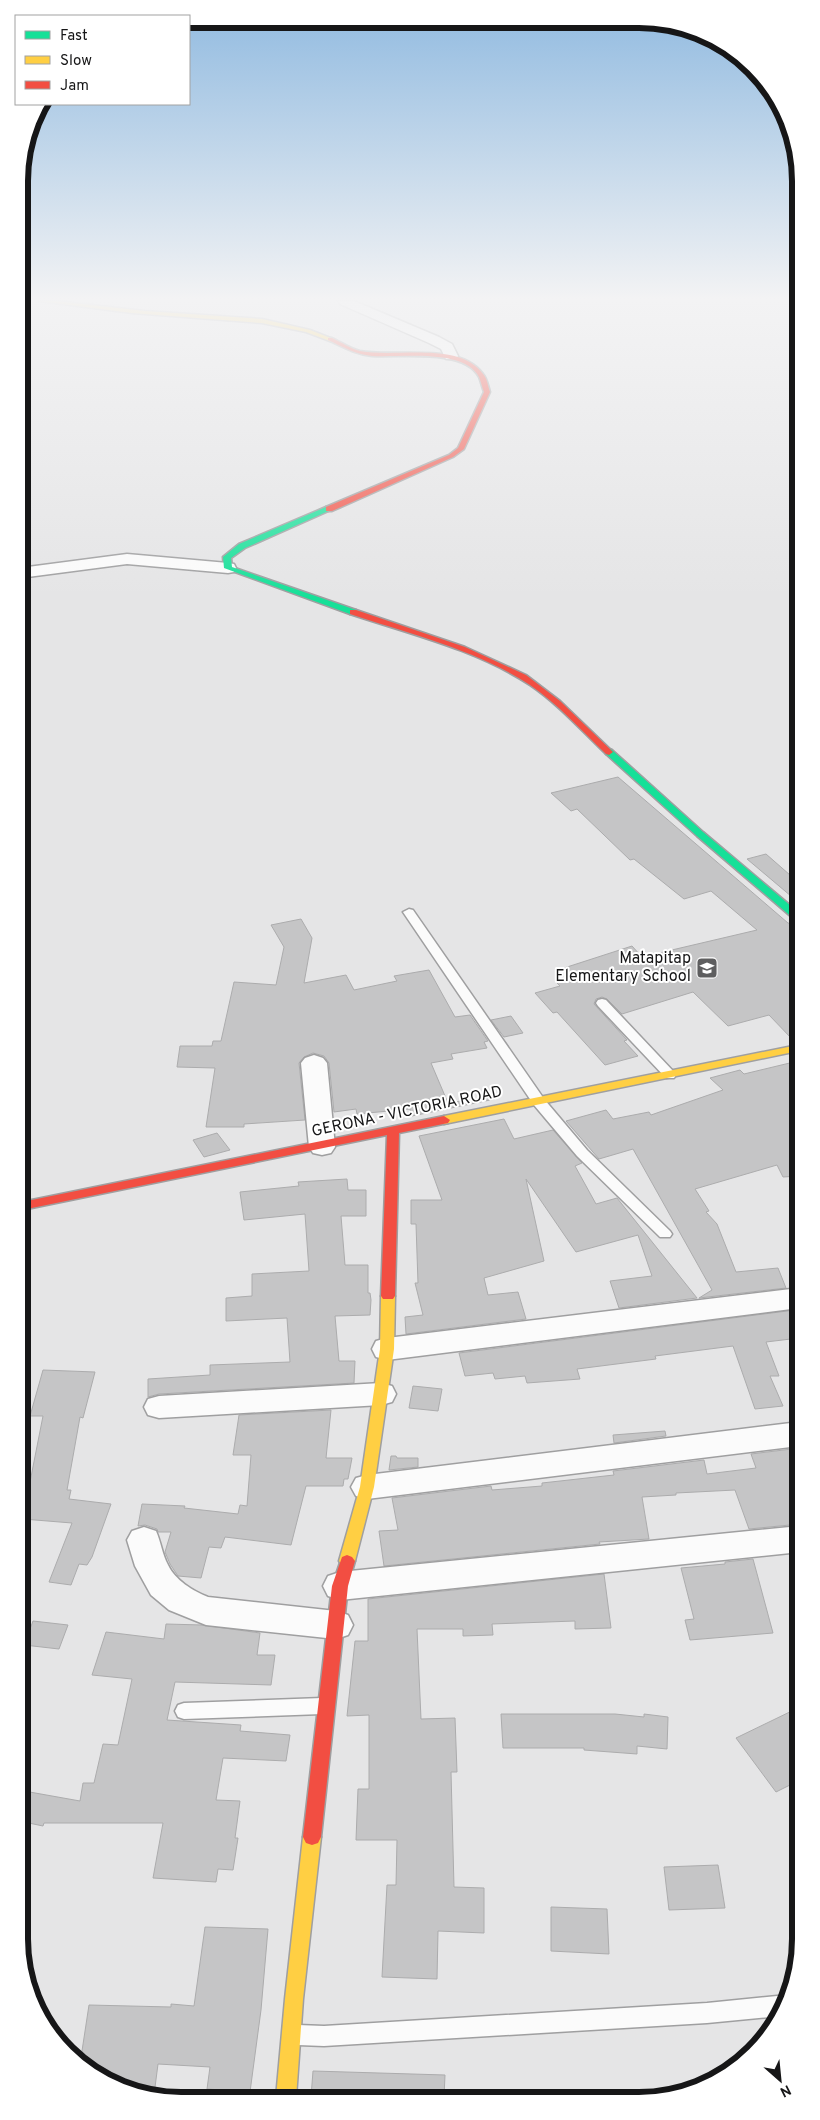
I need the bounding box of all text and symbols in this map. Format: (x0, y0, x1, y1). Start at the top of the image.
legend (15, 15, 190, 105)
text: Fast (60, 27, 88, 46)
text: Slow (60, 52, 92, 71)
text: Jam (60, 77, 89, 96)
place label: Matapitap Elementary School (555, 949, 691, 987)
school or university icon: Matapitap Elementary School (695, 956, 719, 980)
street label: GERONA - VICTORIA ROAD (310, 1082, 504, 1142)
north arrow (755, 2055, 805, 2105)
text: N (777, 2080, 794, 2100)

